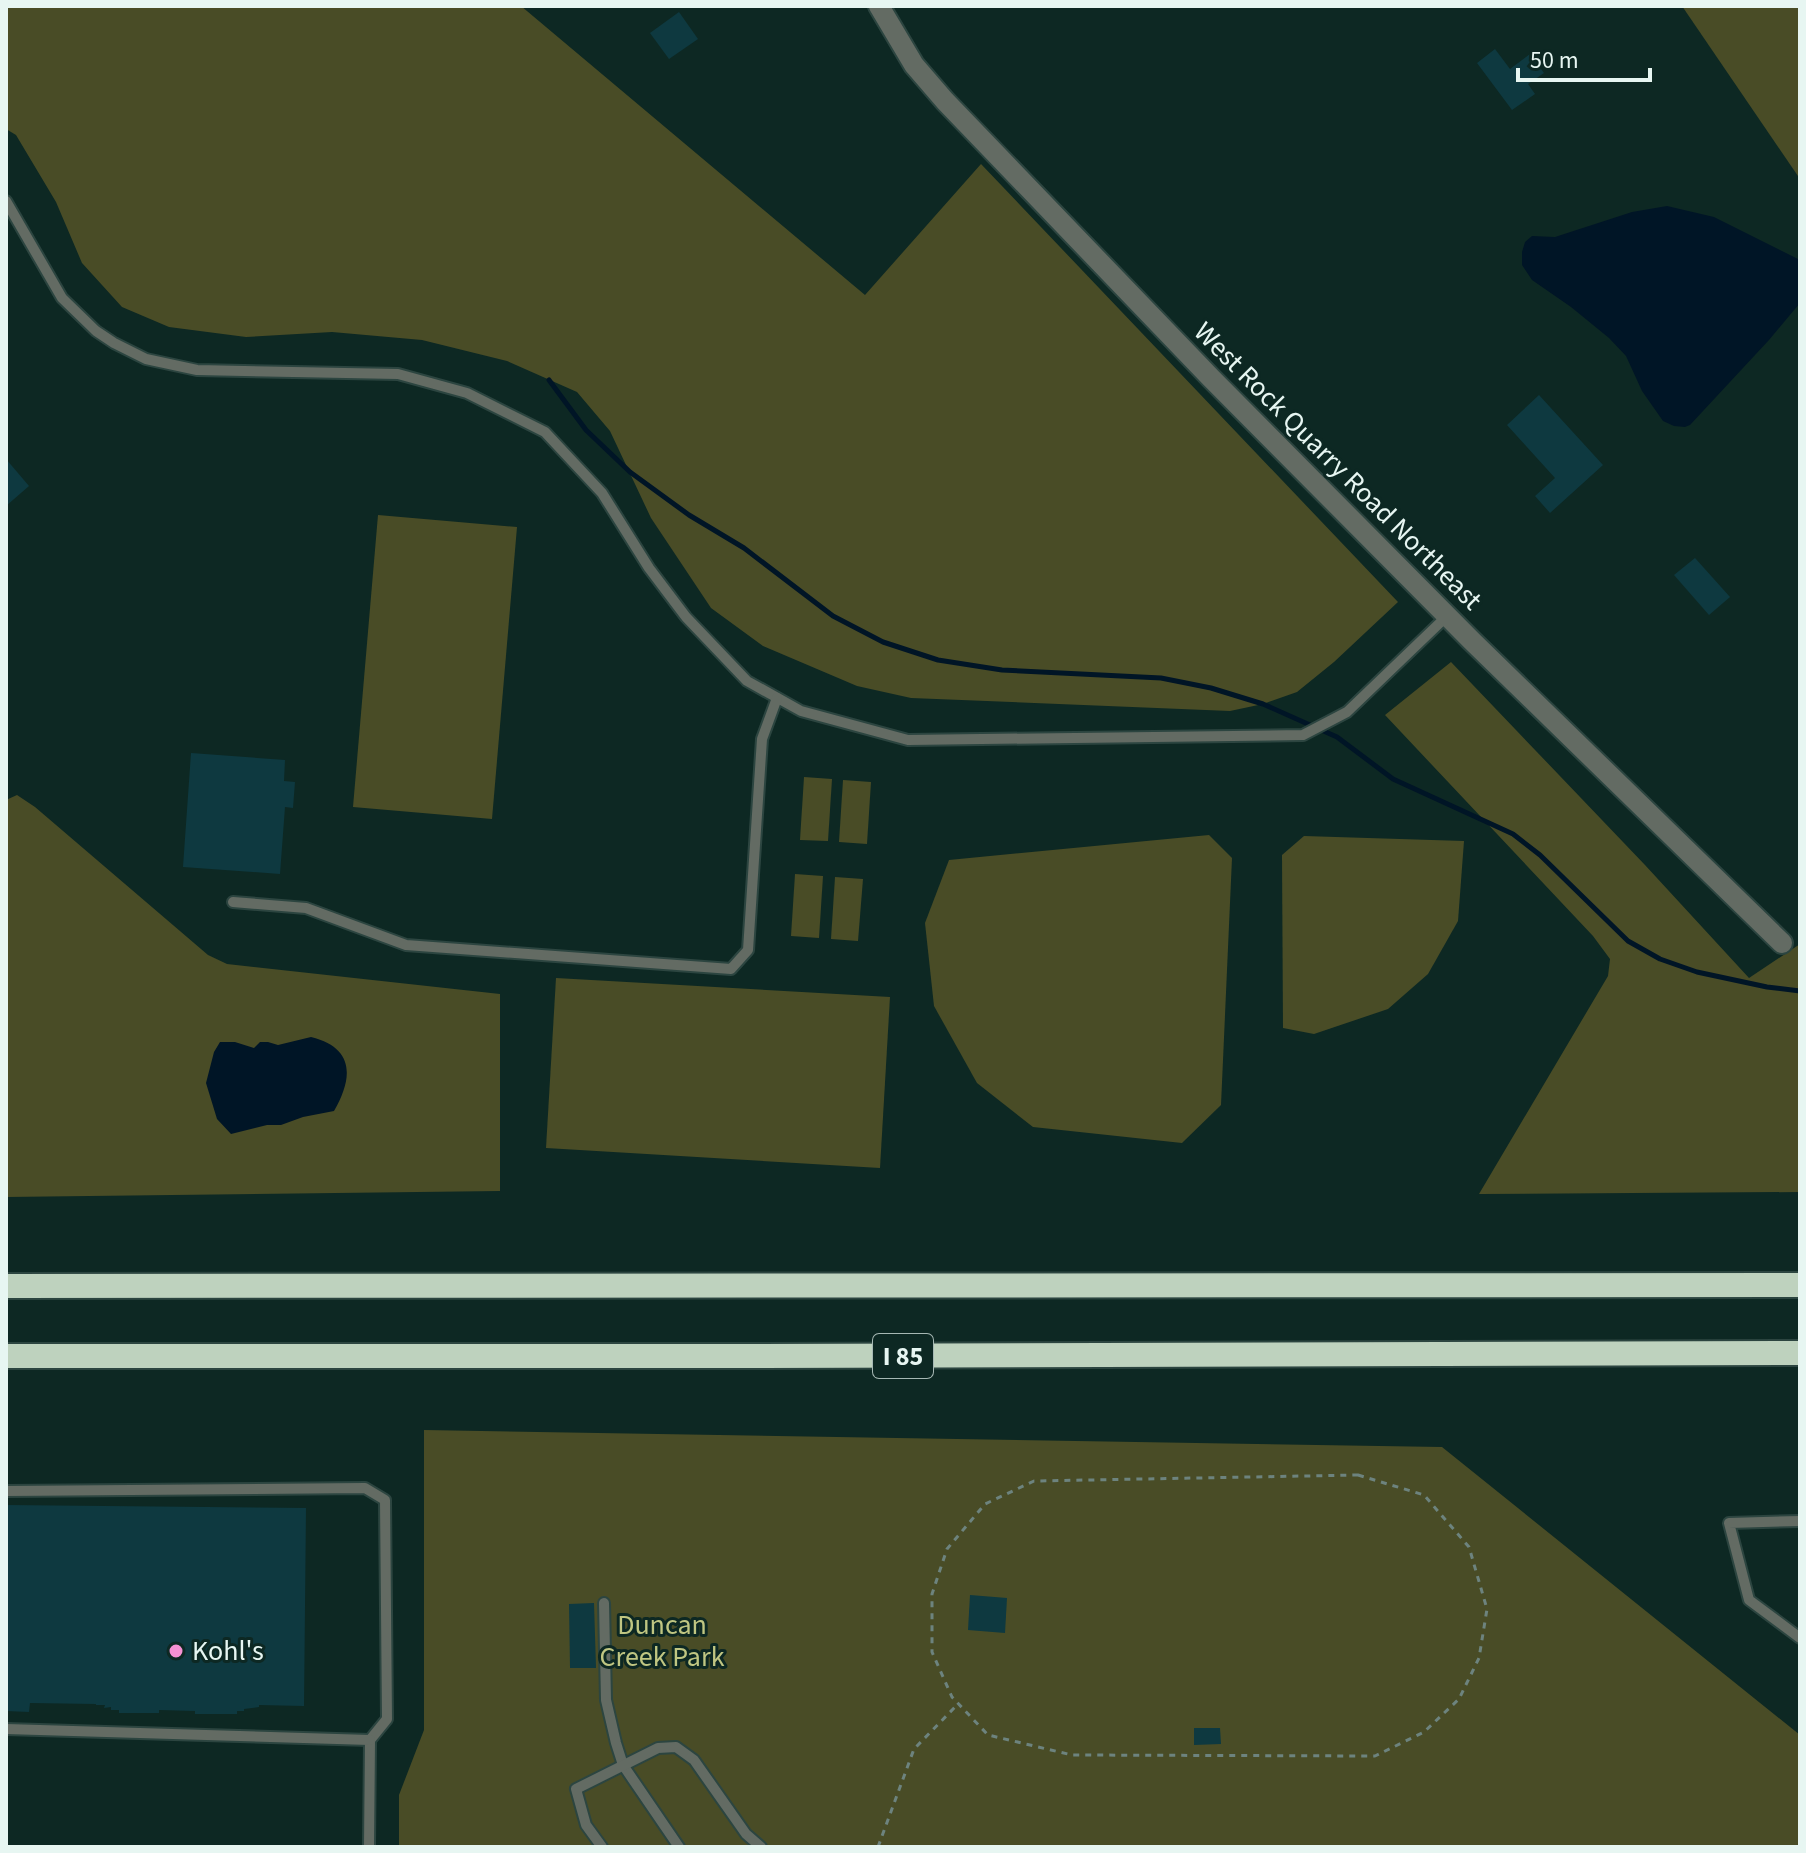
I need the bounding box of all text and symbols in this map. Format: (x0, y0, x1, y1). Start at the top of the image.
scale bar (1518, 32, 1650, 82)
text: 50 m (1530, 43, 1579, 78)
street label: West Rock Quarry Road Northeast (1185, 313, 1492, 620)
road number: I 85 (873, 1334, 933, 1378)
park label: Duncan Creek Park (599, 1605, 725, 1677)
place label: Kohl's (192, 1631, 264, 1671)
marker: Kohl's (167, 1642, 185, 1660)

